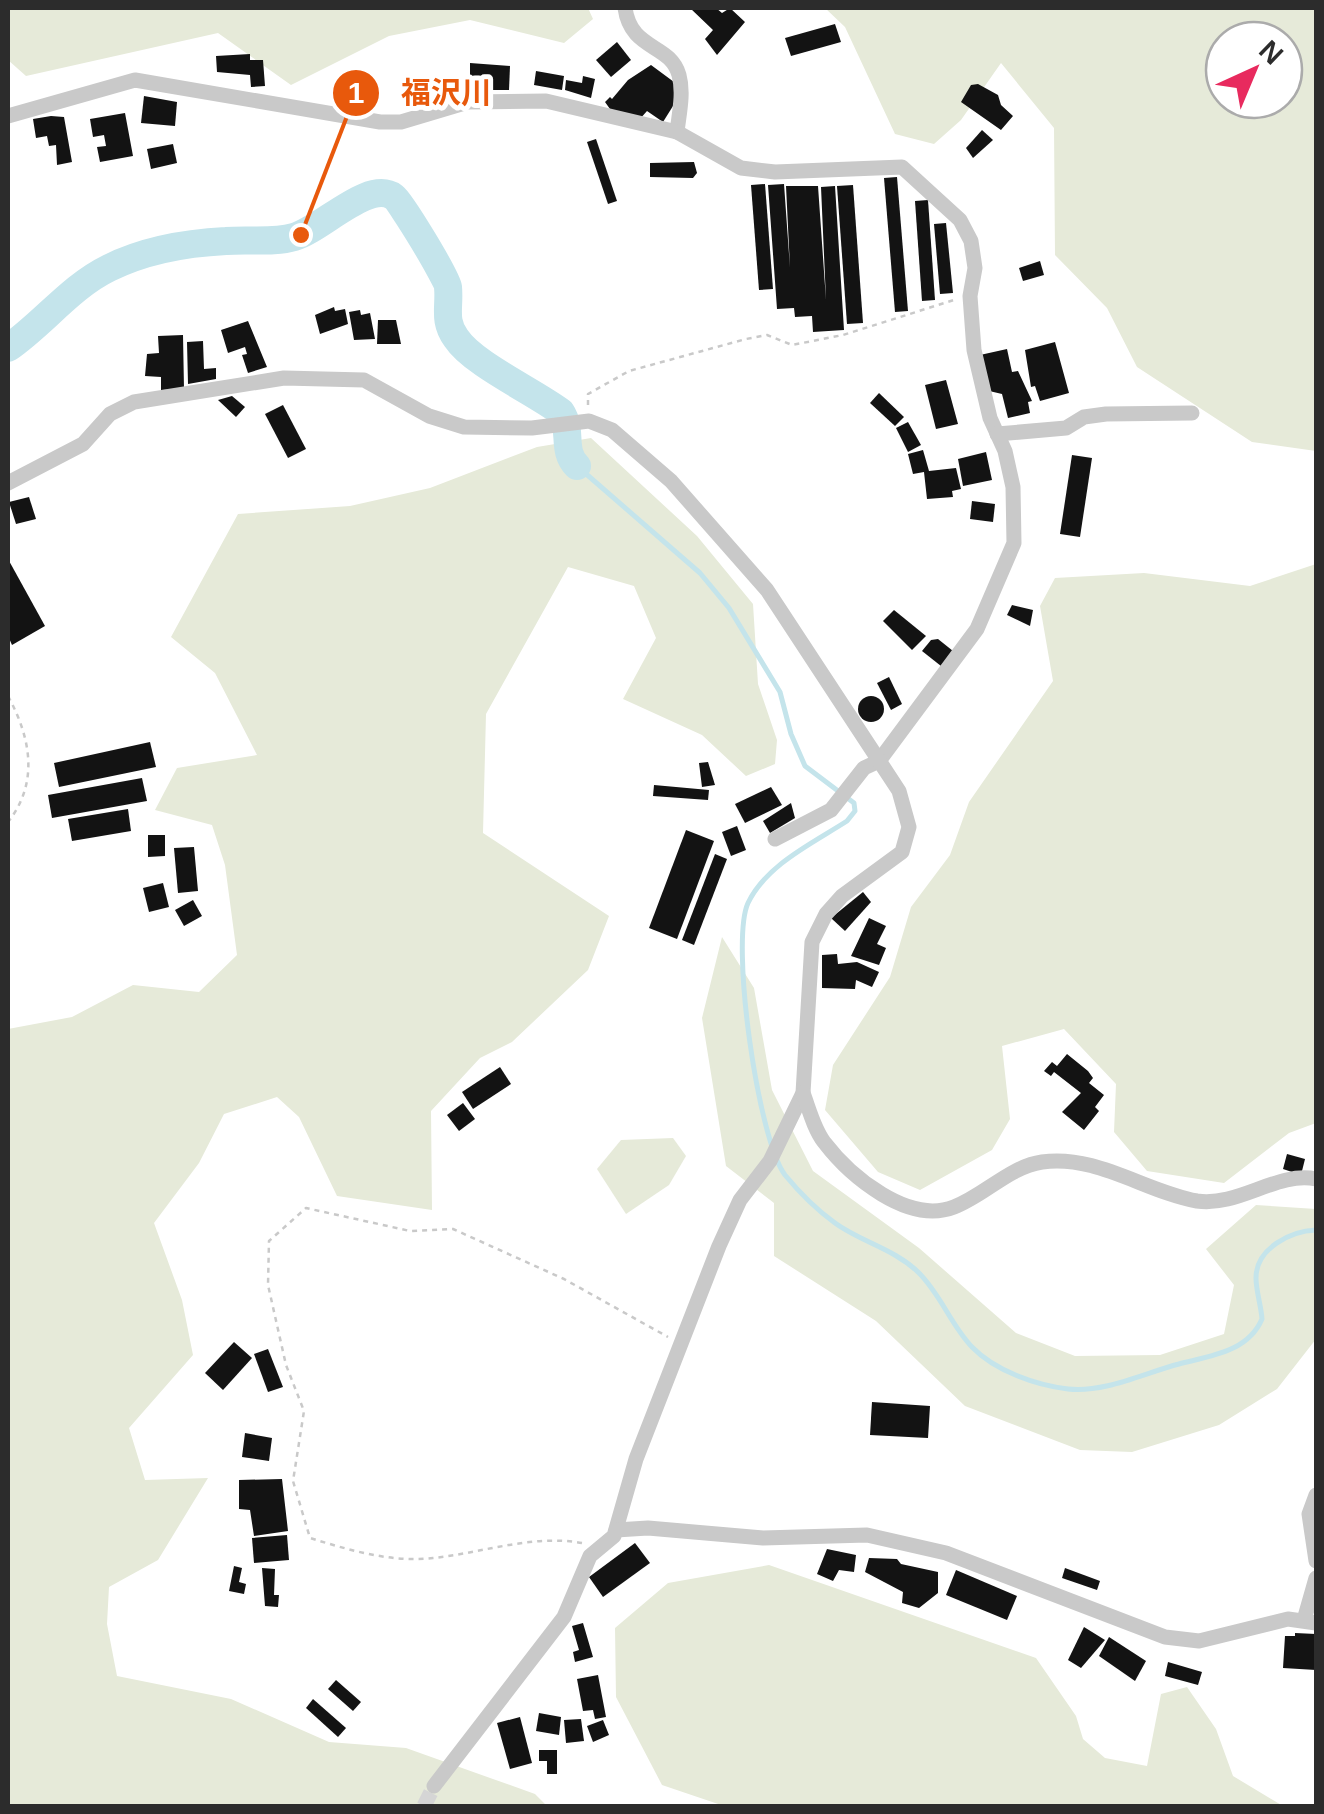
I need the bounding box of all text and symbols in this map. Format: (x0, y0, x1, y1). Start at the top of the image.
north arrow (1204, 20, 1304, 120)
text: N (1253, 34, 1289, 71)
callout: 福沢川 (331, 63, 511, 123)
text: 1 (348, 76, 364, 109)
text: 福沢川 (401, 76, 491, 109)

